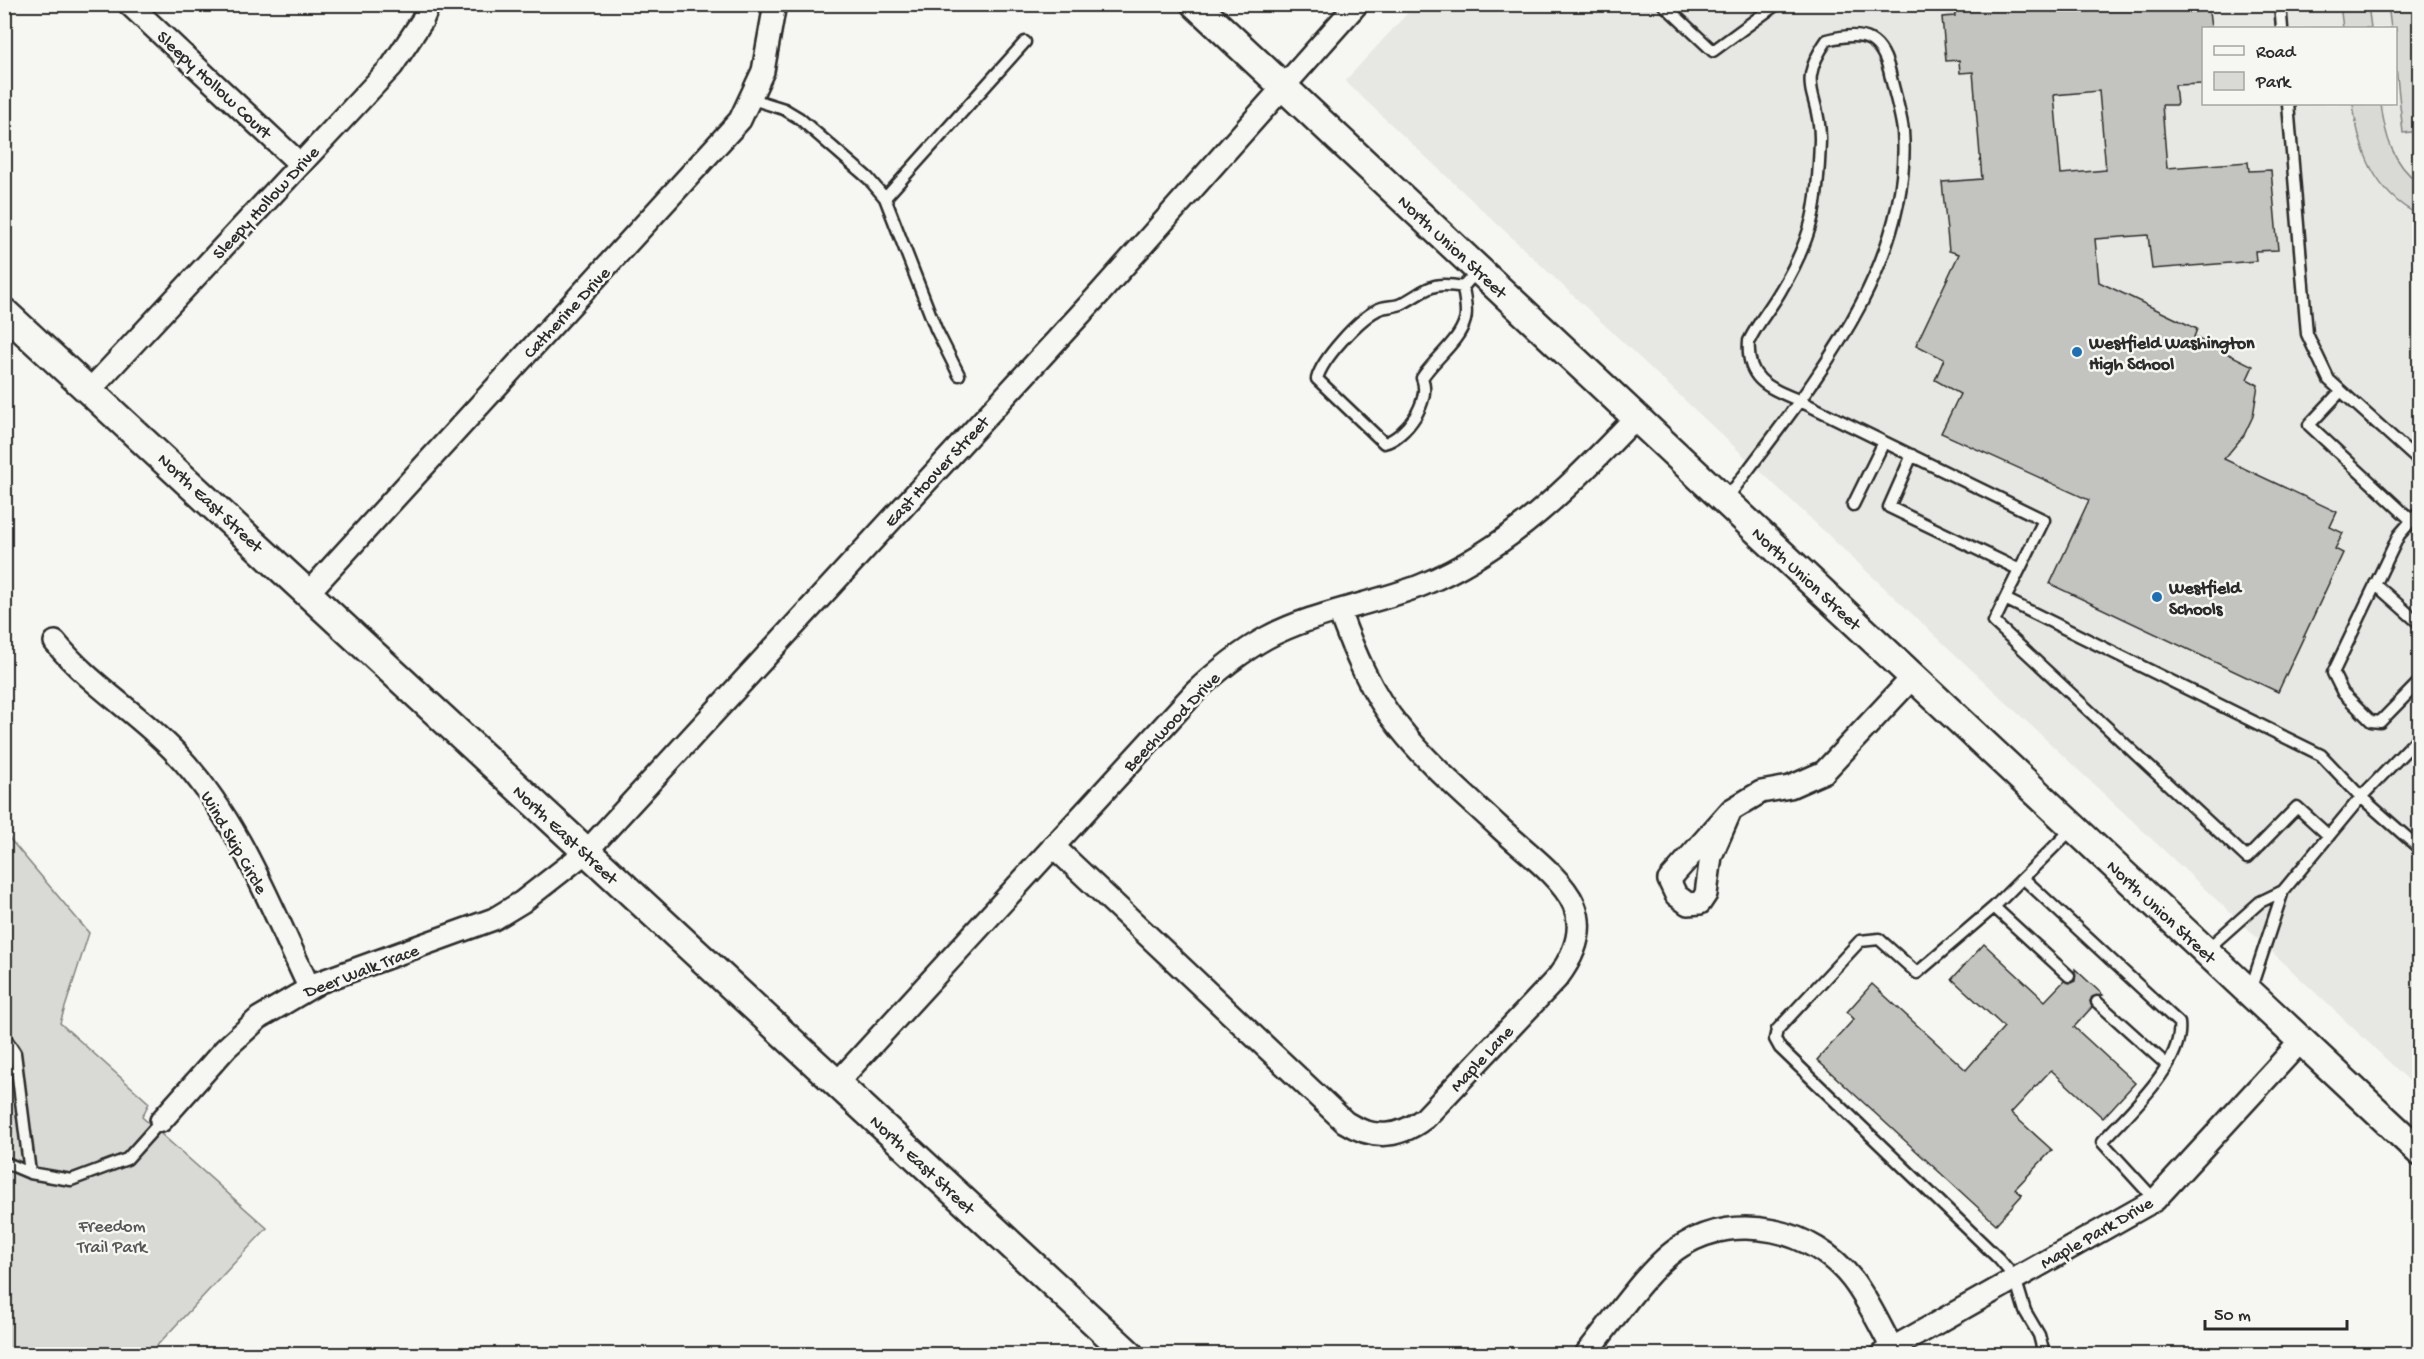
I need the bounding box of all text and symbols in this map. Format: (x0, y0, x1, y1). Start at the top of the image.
street label: Sleepy Hollow Court (152, 27, 276, 146)
legend (2202, 27, 2397, 105)
text: Road (2256, 43, 2297, 64)
text: Park (2255, 73, 2292, 94)
street label: Sleepy Hollow Drive (209, 142, 325, 265)
street label: North Union Street (1392, 192, 1511, 305)
street label: Catherine Drive (520, 263, 616, 364)
place label: Westfield Washington High School (2088, 334, 2255, 376)
marker: Westfield Washington High School (2070, 345, 2084, 359)
street label: East Hoover Street (881, 412, 996, 533)
street label: North East Street (152, 450, 267, 559)
street label: North Union Street (1746, 524, 1865, 637)
place label: Westfield Schools (2168, 579, 2243, 621)
marker: Westfield Schools (2150, 590, 2164, 604)
street label: Beechwood Drive (1119, 668, 1226, 778)
street label: North East Street (507, 782, 622, 891)
street label: Wind Skip Circle (195, 788, 271, 899)
street label: North Union Street (2101, 857, 2220, 970)
street label: Deer Walk Trace (301, 941, 423, 1004)
street label: Maple Lane (1447, 1022, 1519, 1097)
street label: North East Street (864, 1112, 979, 1221)
street label: Maple Park Drive (2037, 1193, 2158, 1275)
park label: Freedom Trail Park (76, 1217, 149, 1259)
scale bar (2205, 1293, 2348, 1331)
text: 50 m (2214, 1306, 2251, 1327)

